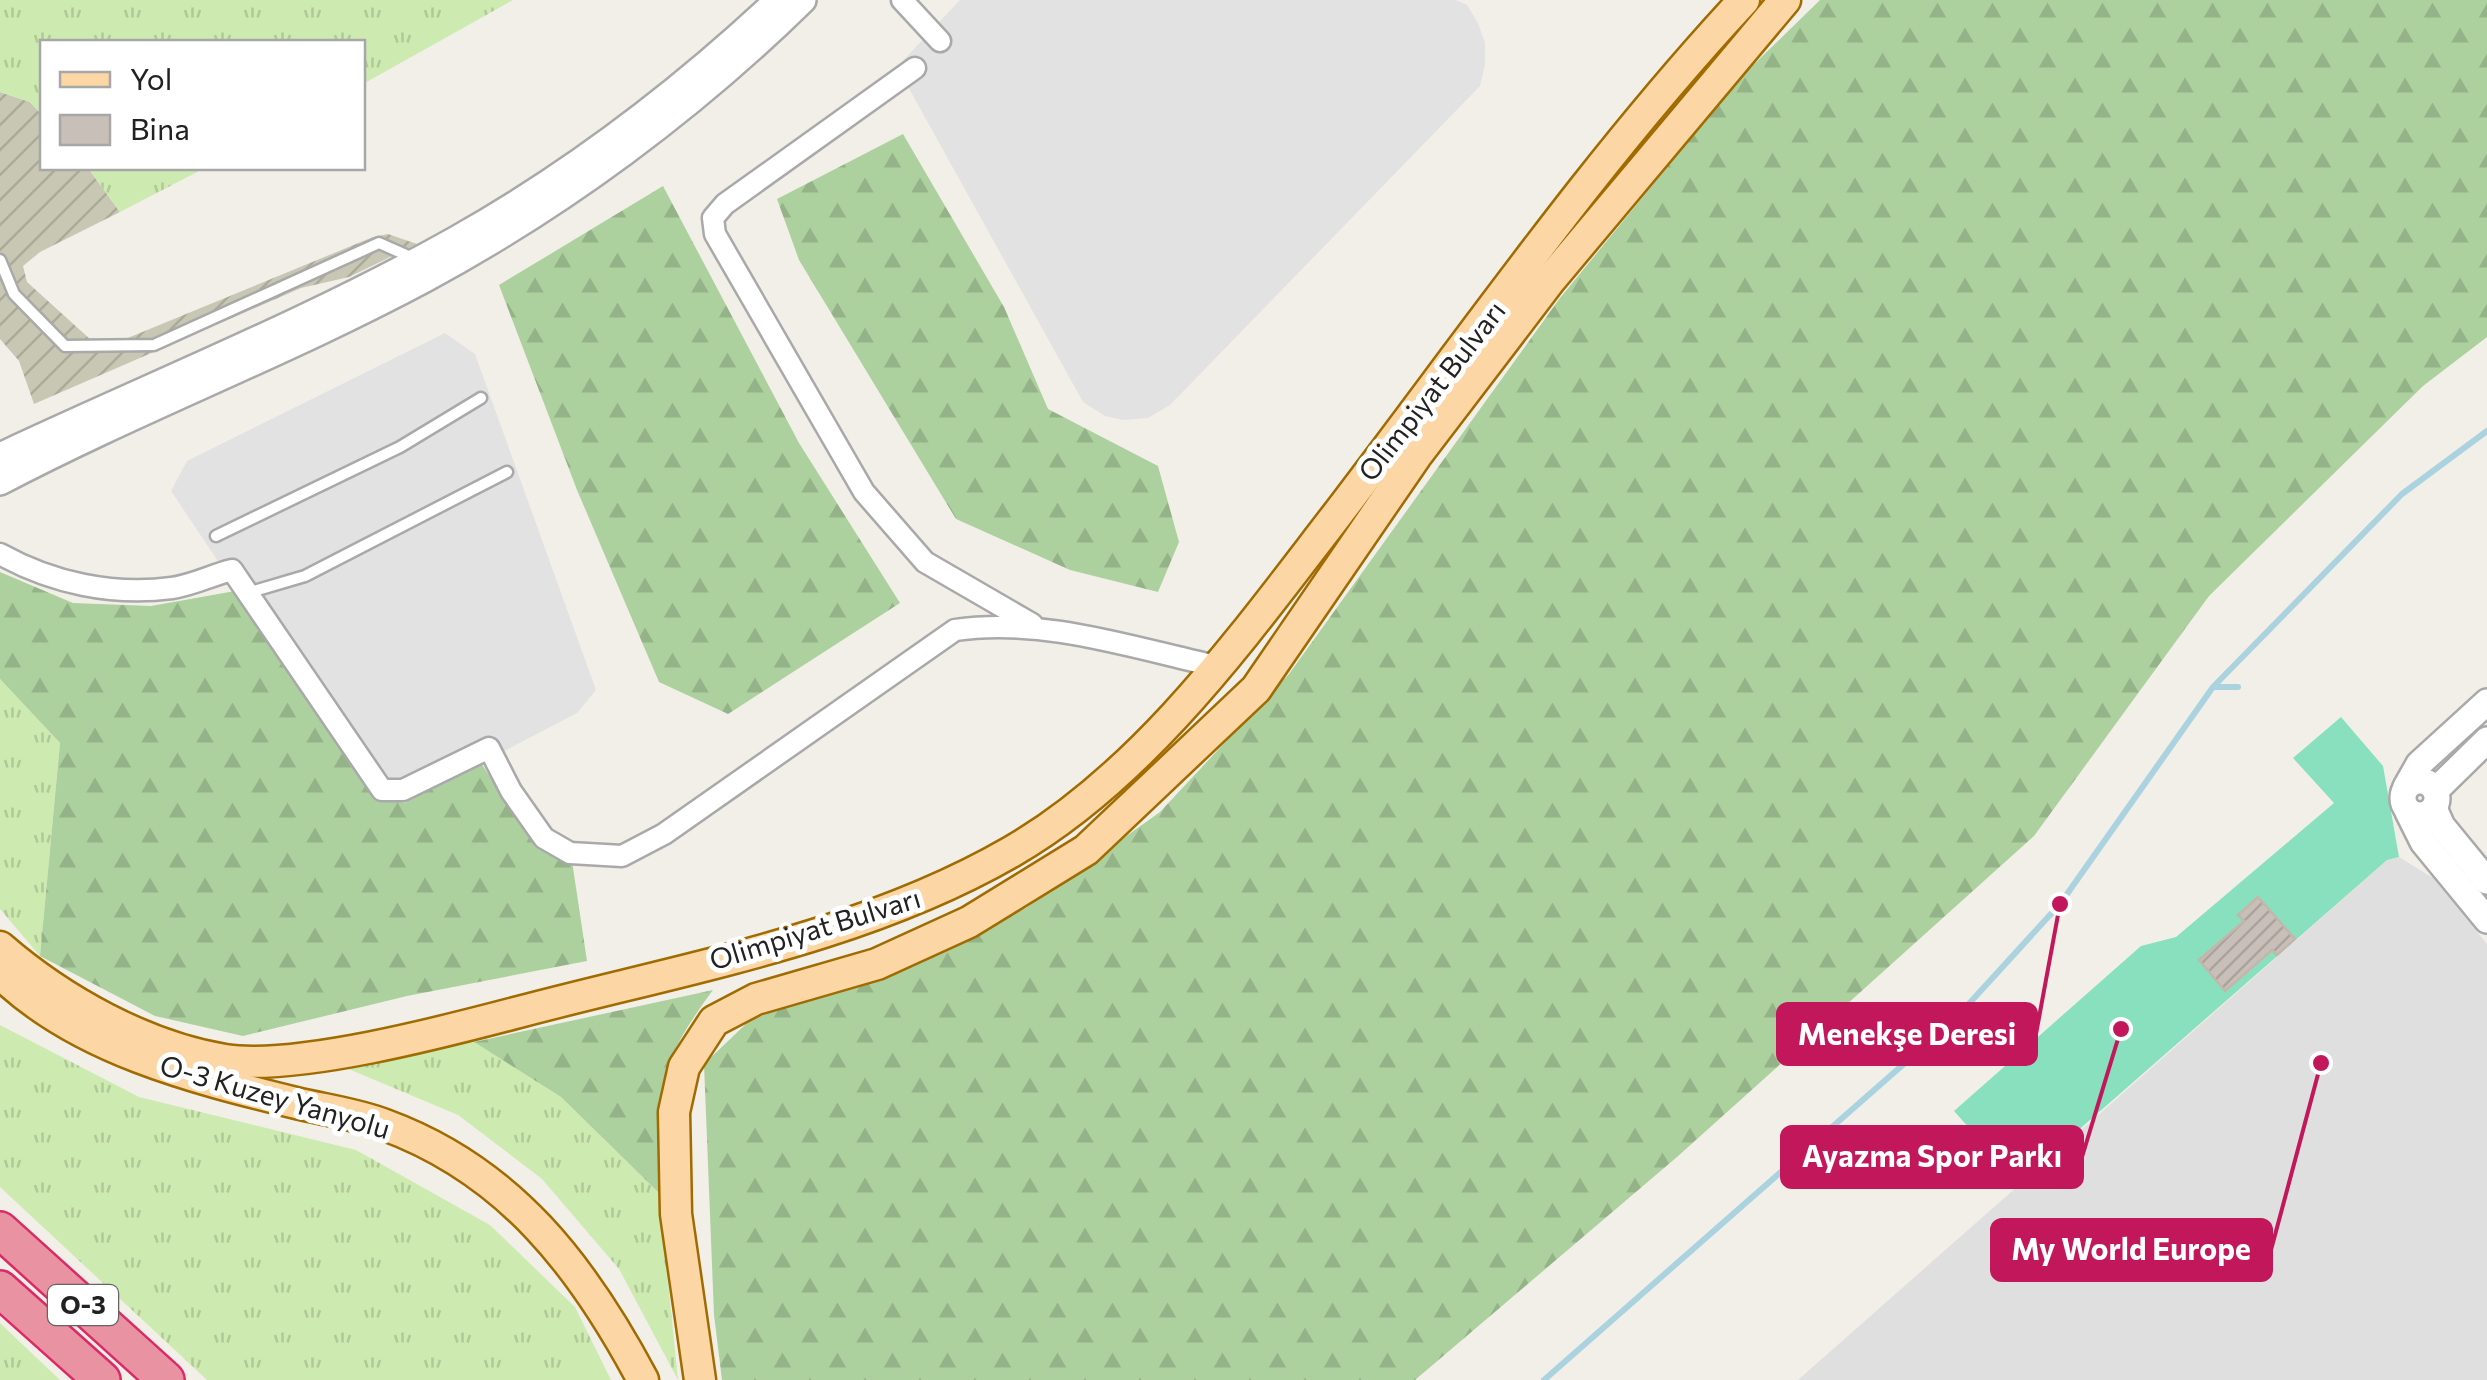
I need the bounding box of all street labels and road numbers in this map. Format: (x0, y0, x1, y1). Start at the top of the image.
street label: Olimpiyat Bulvarı (1350, 294, 1512, 487)
street label: Olimpiyat Bulvarı (705, 880, 924, 976)
street label: O-3 Kuzey Yanyolu (156, 1047, 394, 1145)
road number: O-3 (48, 1285, 118, 1325)

